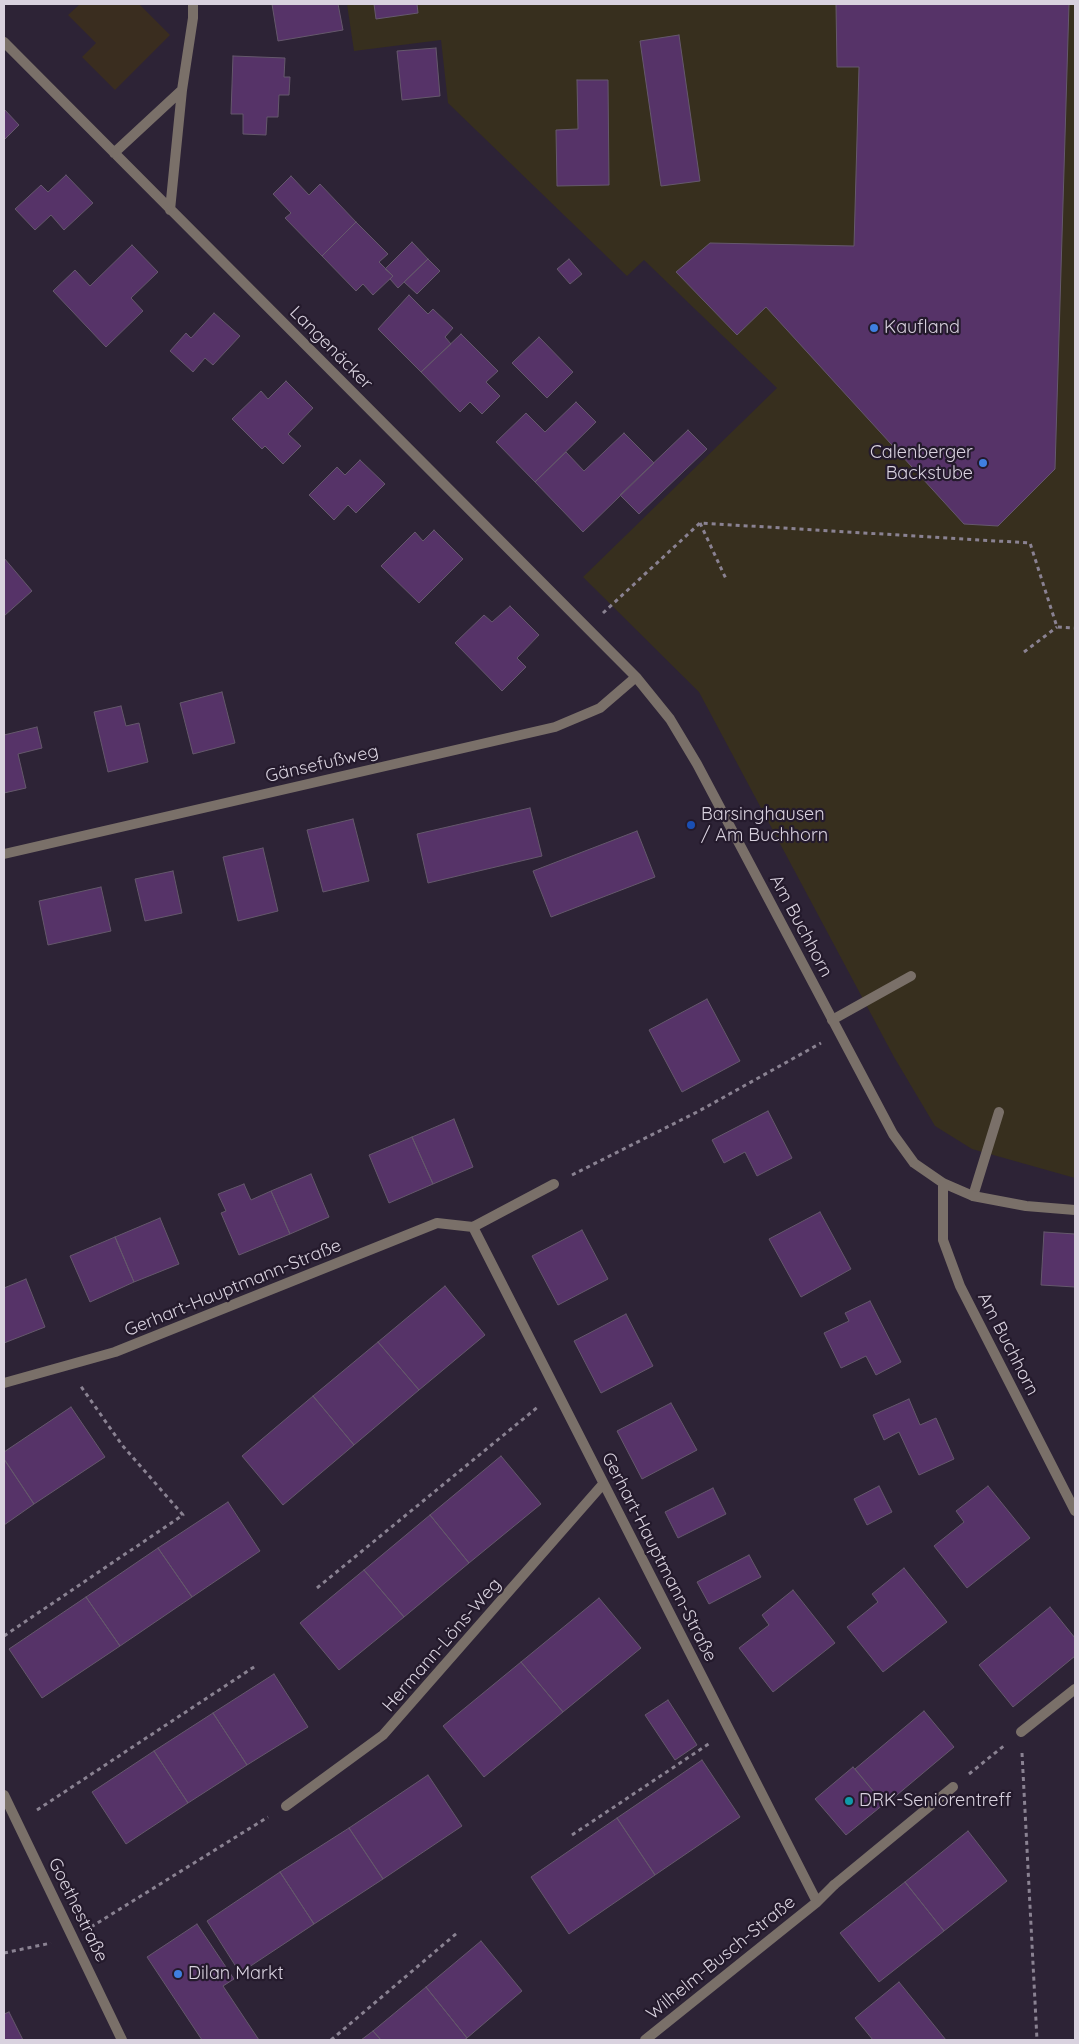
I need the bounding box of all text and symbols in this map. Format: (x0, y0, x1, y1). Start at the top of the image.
street label: Langenäcker (285, 302, 377, 394)
place label: Kaufland (884, 317, 960, 339)
marker: Kaufland (868, 322, 880, 334)
place label: Calenberger Backstube (870, 442, 973, 484)
marker: Calenberger Backstube (977, 457, 989, 469)
street label: Gänsefußweg (263, 741, 381, 787)
place label: Barsinghausen / Am Buchhorn (701, 804, 828, 846)
marker: Barsinghausen / Am Buchhorn (685, 819, 697, 831)
street label: Am Buchhorn (765, 871, 837, 981)
street label: Gerhart-Hauptmann-Straße (121, 1235, 345, 1341)
street label: Am Buchhorn (973, 1289, 1043, 1399)
street label: Gerhart-Hauptmann-Straße (597, 1449, 721, 1665)
street label: Hermann-Löns-Weg (378, 1574, 506, 1716)
place label: DRK-Seniorentreff (859, 1790, 1011, 1812)
marker: DRK-Seniorentreff (843, 1795, 855, 1807)
street label: Goethestraße (43, 1854, 113, 1966)
street label: Wilhelm-Busch-Straße (642, 1891, 800, 2025)
place label: Dilan Markt (188, 1963, 284, 1985)
marker: Dilan Markt (172, 1968, 184, 1980)

